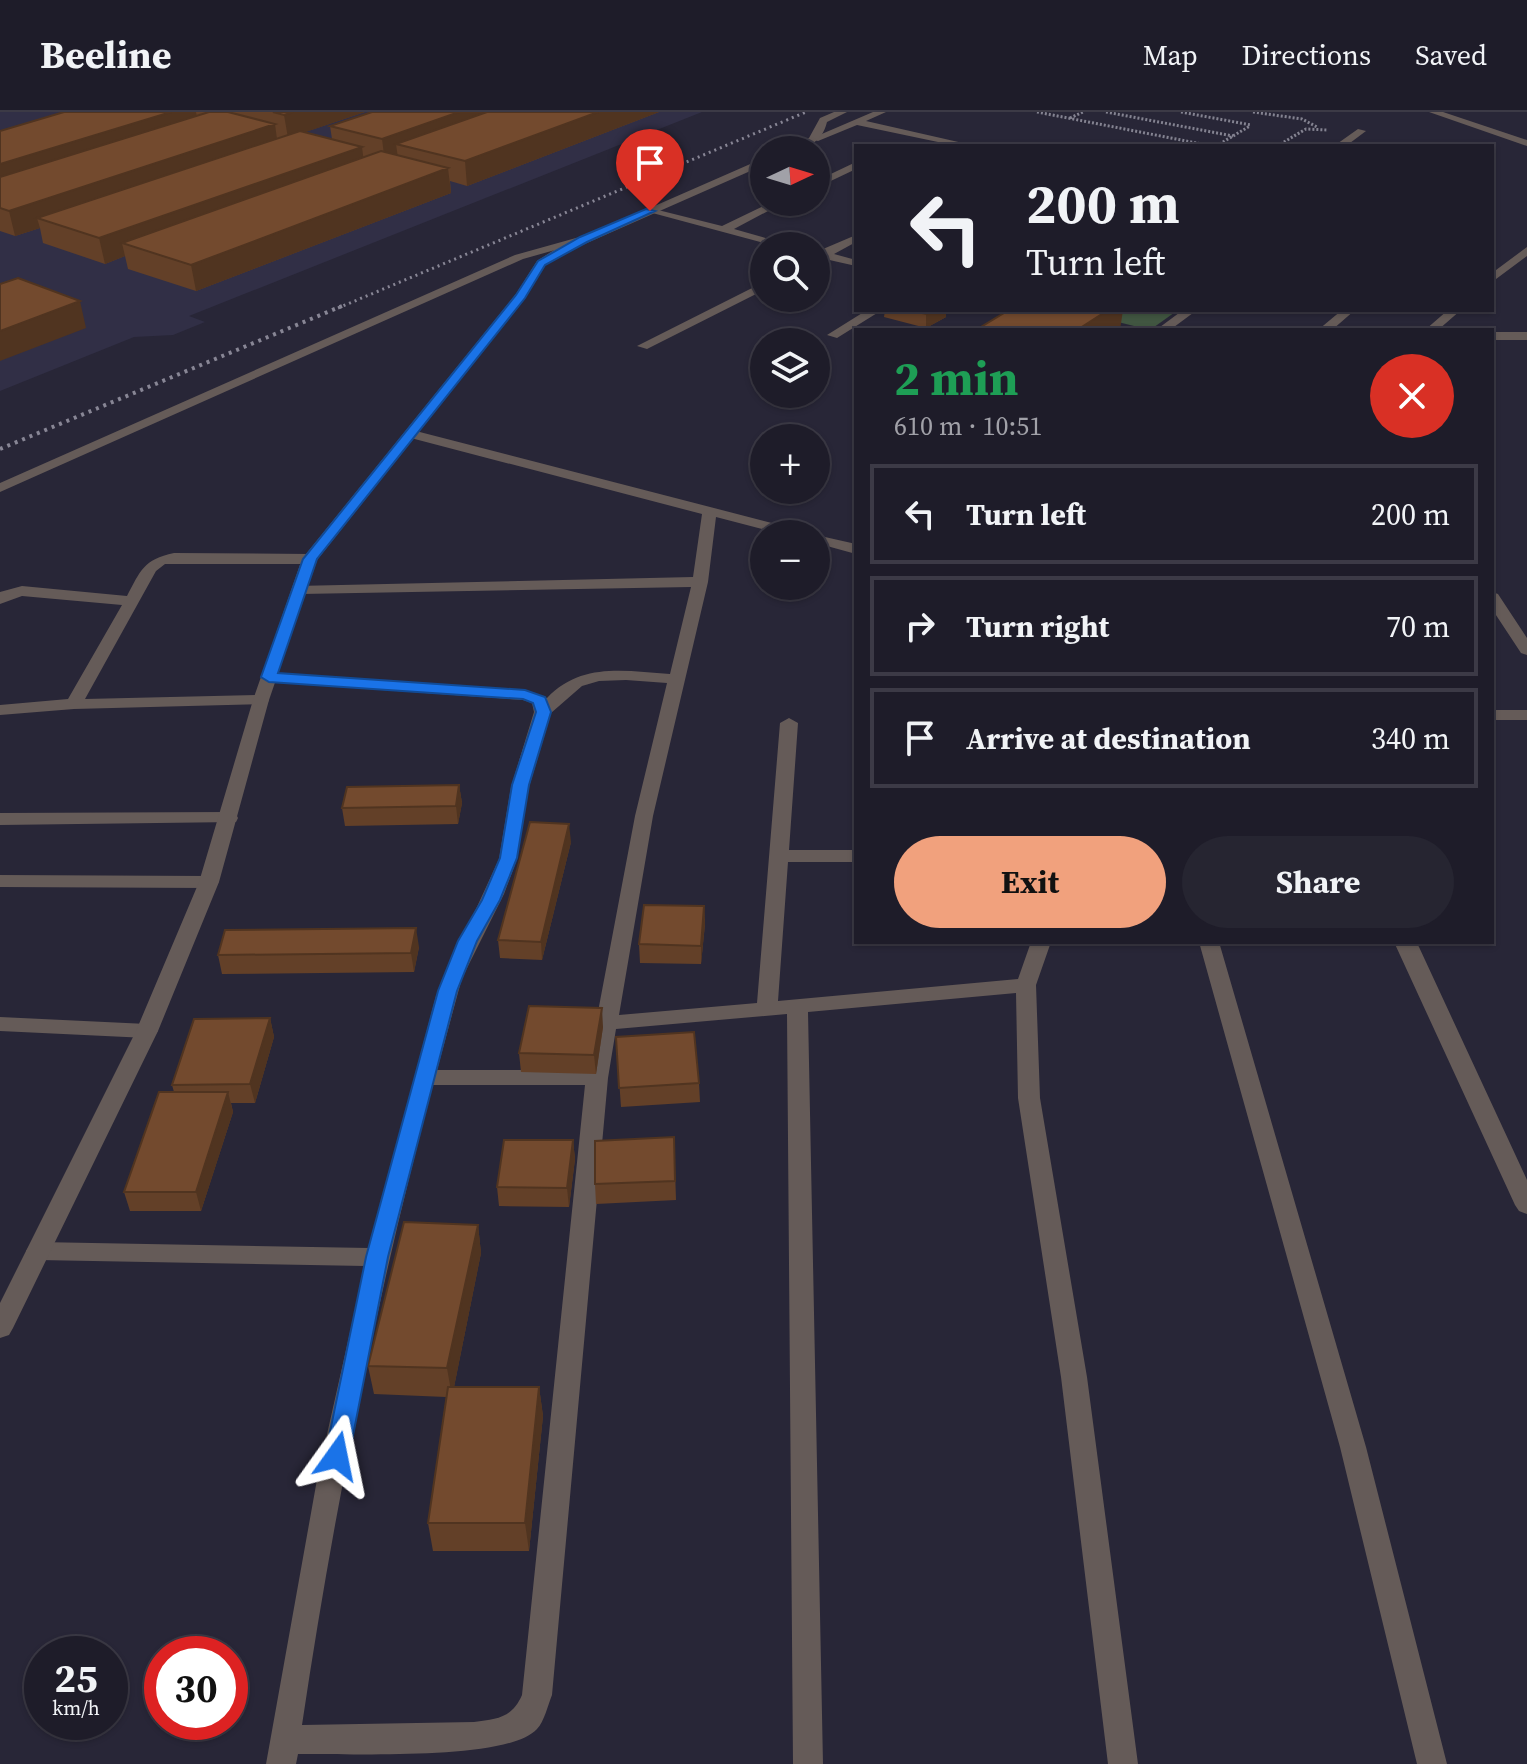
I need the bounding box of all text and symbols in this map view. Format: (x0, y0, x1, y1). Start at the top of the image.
text: Beeline (40, 29, 171, 81)
text: Map (1143, 36, 1198, 74)
text: Directions (1242, 36, 1371, 74)
text: Saved (1415, 36, 1487, 74)
pin (616, 129, 684, 211)
north arrow (750, 136, 830, 216)
map controls (750, 136, 830, 600)
icon: arrive (628, 141, 672, 185)
text: 200 m (1026, 165, 1180, 242)
icon: left (894, 176, 998, 280)
button: search (750, 232, 830, 312)
text: Turn left (1026, 238, 1165, 287)
button: layers (750, 328, 830, 408)
text: 2 min (894, 345, 1019, 411)
button: close (1370, 354, 1454, 438)
text: 610 m · 10:51 (894, 408, 1042, 444)
button: + (750, 424, 830, 504)
icon: left (898, 492, 942, 536)
text: Turn left (966, 494, 1086, 535)
text: 200 m (1371, 494, 1450, 535)
button: − (750, 520, 830, 600)
icon: right (898, 604, 942, 648)
text: Turn right (966, 606, 1109, 647)
text: 70 m (1386, 606, 1450, 647)
icon: arrive (898, 716, 942, 760)
text: Arrive at destination (966, 718, 1251, 759)
text: 340 m (1371, 718, 1450, 759)
button: Exit (894, 836, 1166, 928)
button: Share (1182, 836, 1454, 928)
position arrow (295, 1414, 379, 1498)
speed limit sign: 30 (144, 1636, 248, 1740)
text: 25 (54, 1651, 98, 1705)
text: km/h (52, 1694, 100, 1722)

